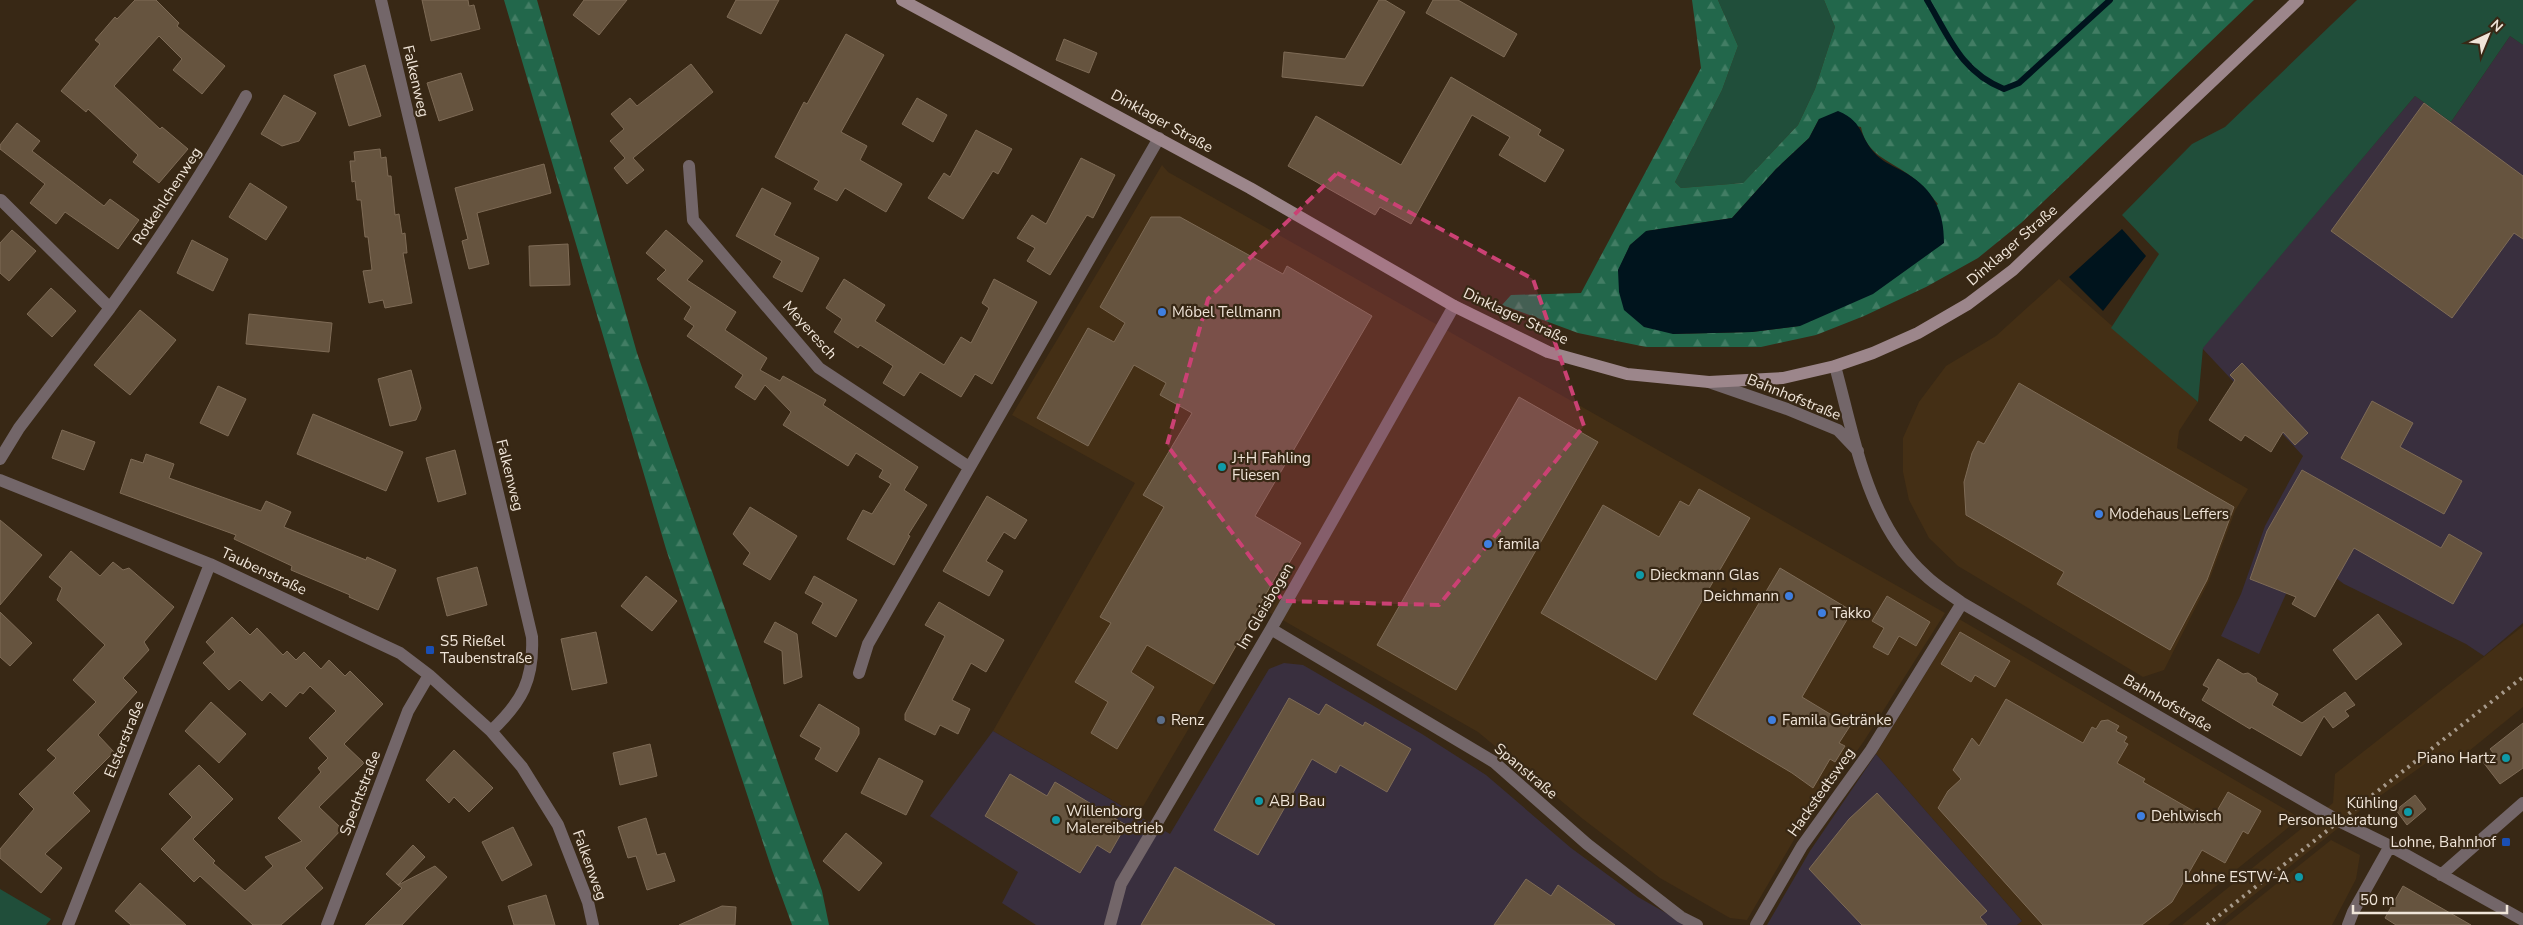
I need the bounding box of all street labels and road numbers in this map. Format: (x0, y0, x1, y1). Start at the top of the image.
street label: Falkenweg (398, 43, 434, 119)
street label: Dinklager Straße (1107, 85, 1217, 157)
street label: Rotkehlchenweg (128, 143, 206, 249)
street label: Dinklager Straße (1962, 200, 2062, 290)
street label: Dinklager Straße (1460, 283, 1572, 349)
street label: Meyeresch (778, 296, 842, 364)
street label: Bahnhofstraße (1744, 369, 1844, 425)
street label: Falkenweg (491, 437, 529, 513)
street label: Taubenstraße (218, 542, 310, 600)
street label: Im Gleisbogen (1232, 559, 1298, 653)
street label: Bahnhofstraße (2120, 669, 2216, 737)
street label: Elsterstraße (99, 697, 149, 781)
street label: Spanstraße (1490, 739, 1562, 804)
street label: Hackstedtsweg (1783, 744, 1859, 840)
street label: Spechtstraße (335, 748, 385, 838)
street label: Falkenweg (568, 827, 612, 903)

